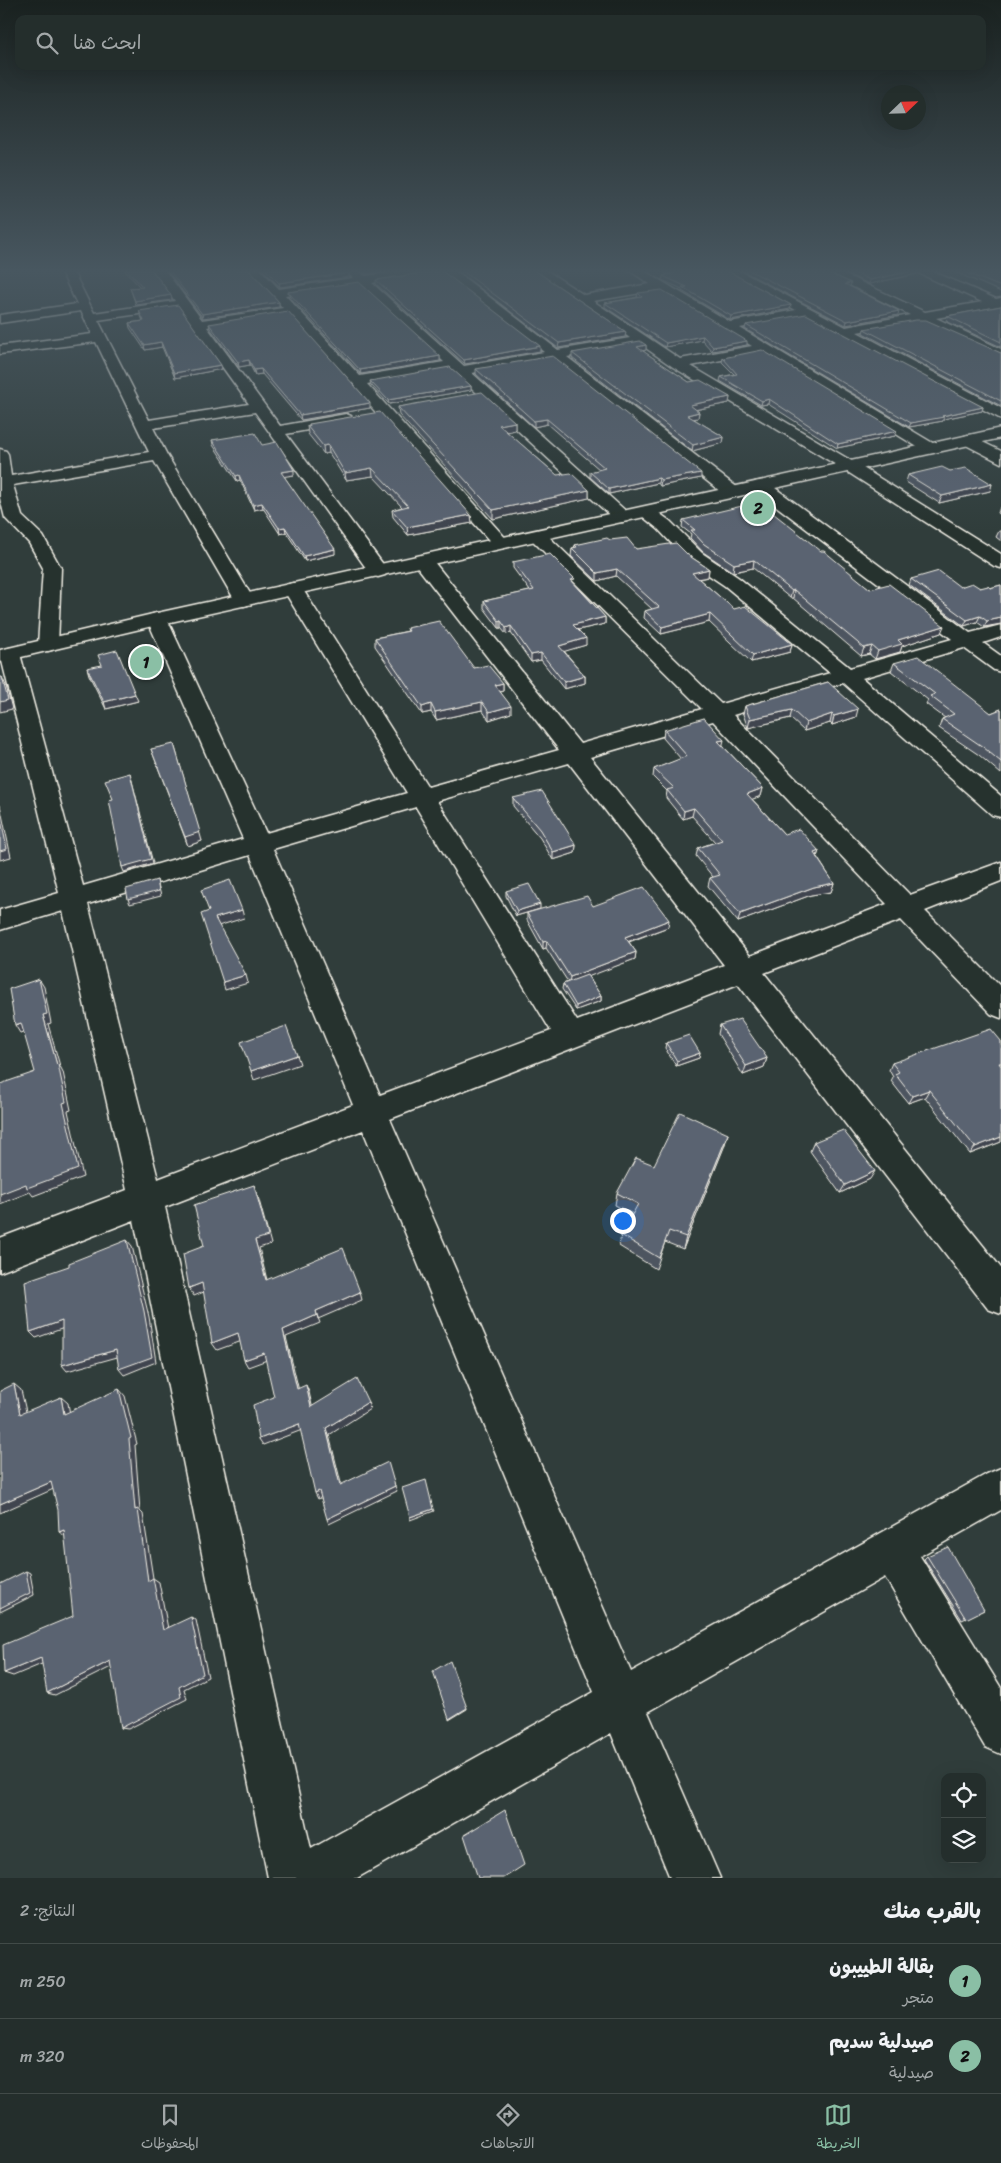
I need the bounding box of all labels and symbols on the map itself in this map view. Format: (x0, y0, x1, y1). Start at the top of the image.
north arrow (881, 85, 926, 130)
pin: 2 (742, 489, 774, 527)
pin: 1 (130, 643, 162, 681)
your location (610, 1208, 636, 1234)

